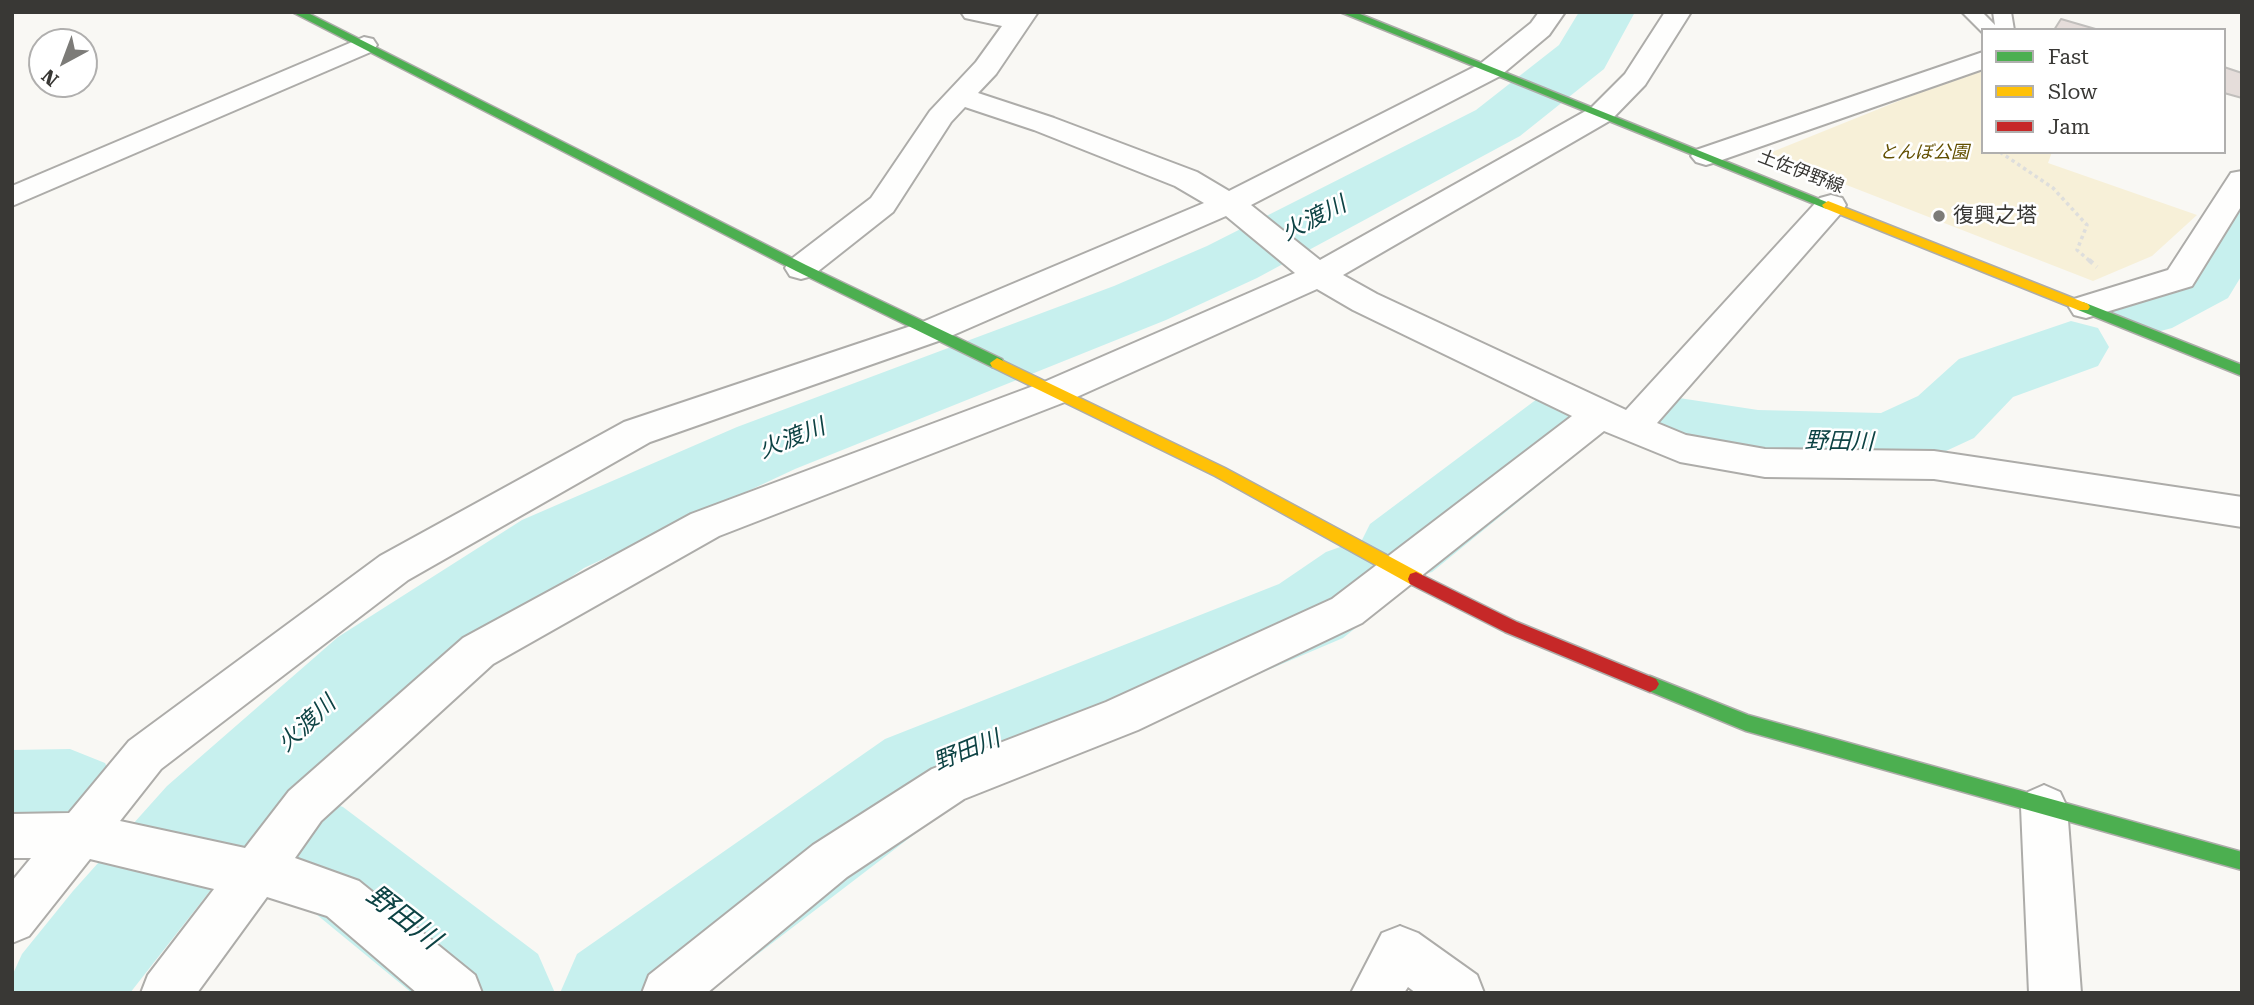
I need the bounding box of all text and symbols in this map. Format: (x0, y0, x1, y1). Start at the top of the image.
north arrow (28, 28, 98, 98)
legend (1981, 28, 2226, 154)
text: Fast (2048, 45, 2089, 69)
text: N (37, 64, 63, 91)
text: Slow (2048, 80, 2097, 104)
text: Jam (2048, 115, 2090, 139)
park label: とんぼ公園 (1879, 142, 1969, 164)
street label: 土佐伊野線 (1755, 146, 1847, 198)
water label: 火渡川 (1277, 191, 1351, 247)
place label: 復興之塔 (1953, 203, 2037, 229)
marker: 復興之塔 (1931, 208, 1947, 224)
water label: 火渡川 (755, 413, 829, 465)
water label: 野田川 (1804, 428, 1874, 456)
water label: 火渡川 (272, 690, 342, 758)
water label: 野田川 (930, 725, 1004, 777)
water label: 野田川 (360, 879, 446, 957)

